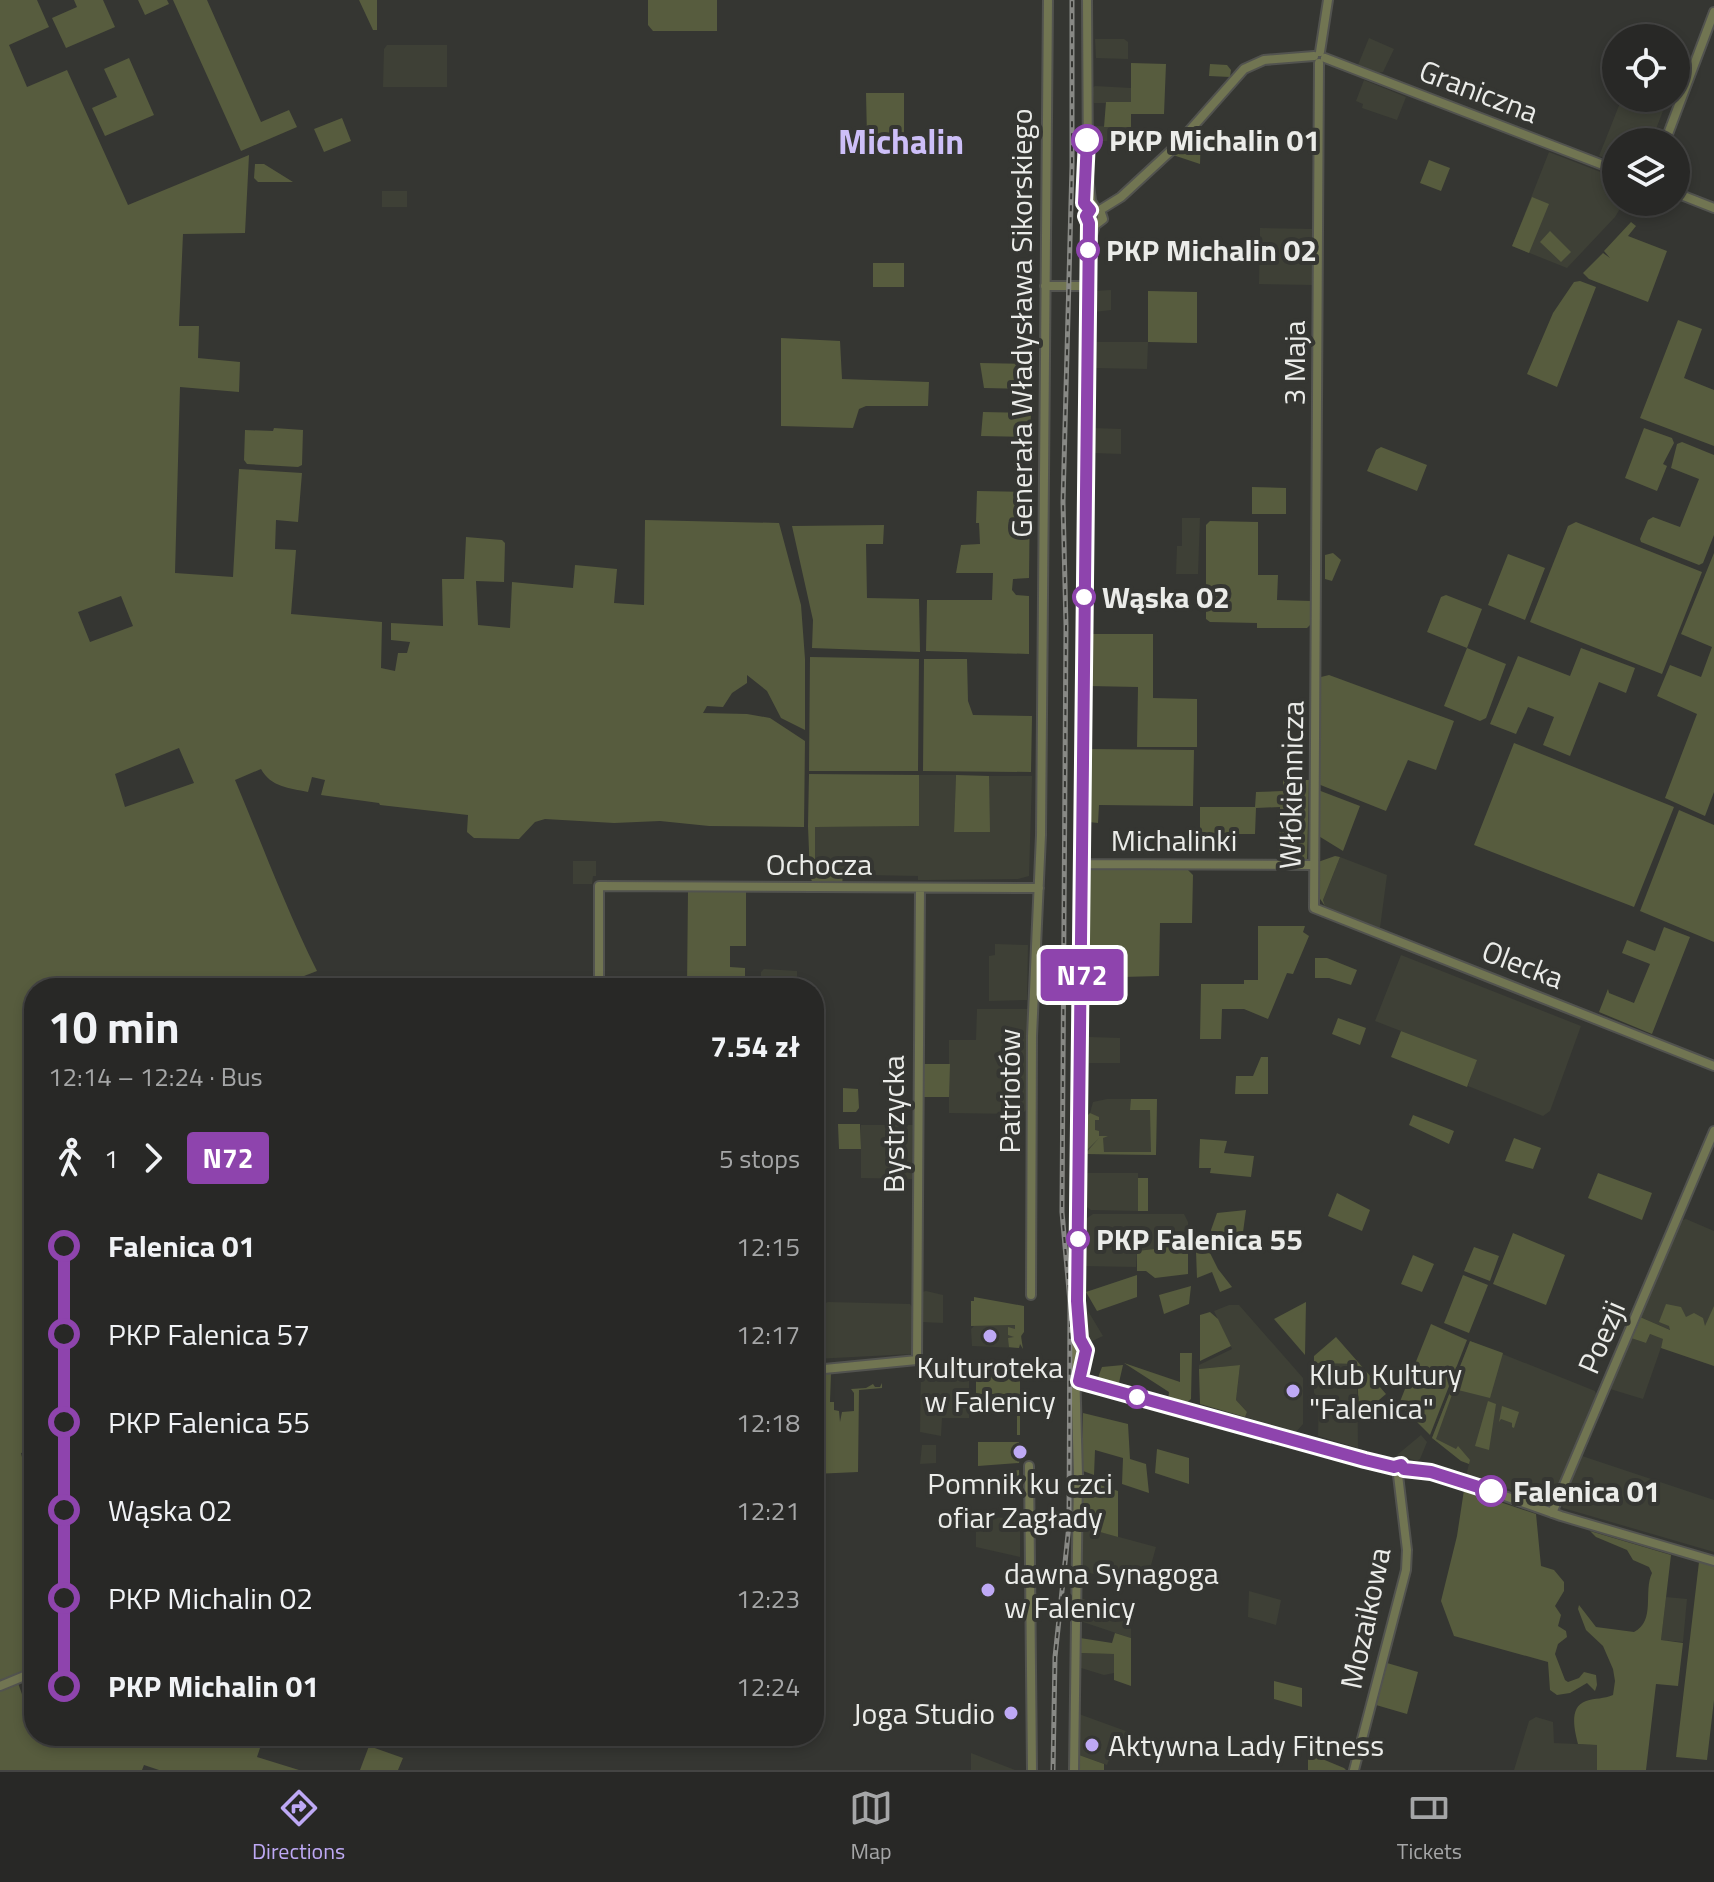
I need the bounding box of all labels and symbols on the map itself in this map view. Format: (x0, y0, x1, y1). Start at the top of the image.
street label: Graniczna (1413, 47, 1545, 135)
street label: Generała Władysława Sikorskiego (998, 108, 1044, 538)
district label: Michalin (838, 115, 964, 167)
place label: PKP Michalin 01 (1109, 117, 1320, 163)
marker: PKP Michalin 01 (1072, 125, 1102, 155)
place label: PKP Michalin 02 (1106, 227, 1317, 273)
marker: PKP Michalin 02 (1077, 239, 1099, 261)
street label: 3 Maja (1271, 320, 1317, 406)
place label: Wąska 02 (1102, 574, 1230, 620)
marker: Wąska 02 (1073, 586, 1095, 608)
street label: Włókiennicza (1267, 700, 1315, 870)
street label: Michalinki (1111, 817, 1237, 863)
street label: Ochocza (766, 841, 872, 887)
street label: Olecka (1475, 927, 1571, 1001)
line badge: N72 (1036, 949, 1128, 1001)
street label: Patriotów (986, 1029, 1032, 1153)
street label: Bystrzycka (870, 1055, 916, 1193)
place label: PKP Falenica 55 (1096, 1216, 1303, 1262)
marker: PKP Falenica 55 (1067, 1228, 1089, 1250)
street label: Poezji (1565, 1293, 1637, 1381)
marker: Kulturoteka w Falenicy (981, 1327, 999, 1345)
place label: Kulturoteka w Falenicy (917, 1344, 1063, 1424)
place label: Klub Kultury "Falenica" (1309, 1351, 1462, 1431)
marker: Klub Kultury "Falenica" (1284, 1382, 1302, 1400)
unlabelled marker (1126, 1386, 1148, 1408)
marker: Pomnik ku czci ofiar Zagłady (1011, 1443, 1029, 1461)
place label: Pomnik ku czci ofiar Zagłady (927, 1460, 1113, 1540)
place label: Falenica 01 (1513, 1468, 1660, 1514)
marker: Falenica 01 (1476, 1476, 1506, 1506)
street label: Mozaikowa (1328, 1543, 1402, 1693)
place label: dawna Synagoga w Falenicy (1004, 1550, 1219, 1630)
marker: dawna Synagoga w Falenicy (979, 1581, 997, 1599)
place label: Joga Studio (853, 1690, 995, 1736)
marker: Joga Studio (1002, 1704, 1020, 1722)
place label: Aktywna Lady Fitness (1108, 1722, 1384, 1768)
marker: Aktywna Lady Fitness (1083, 1736, 1101, 1754)

